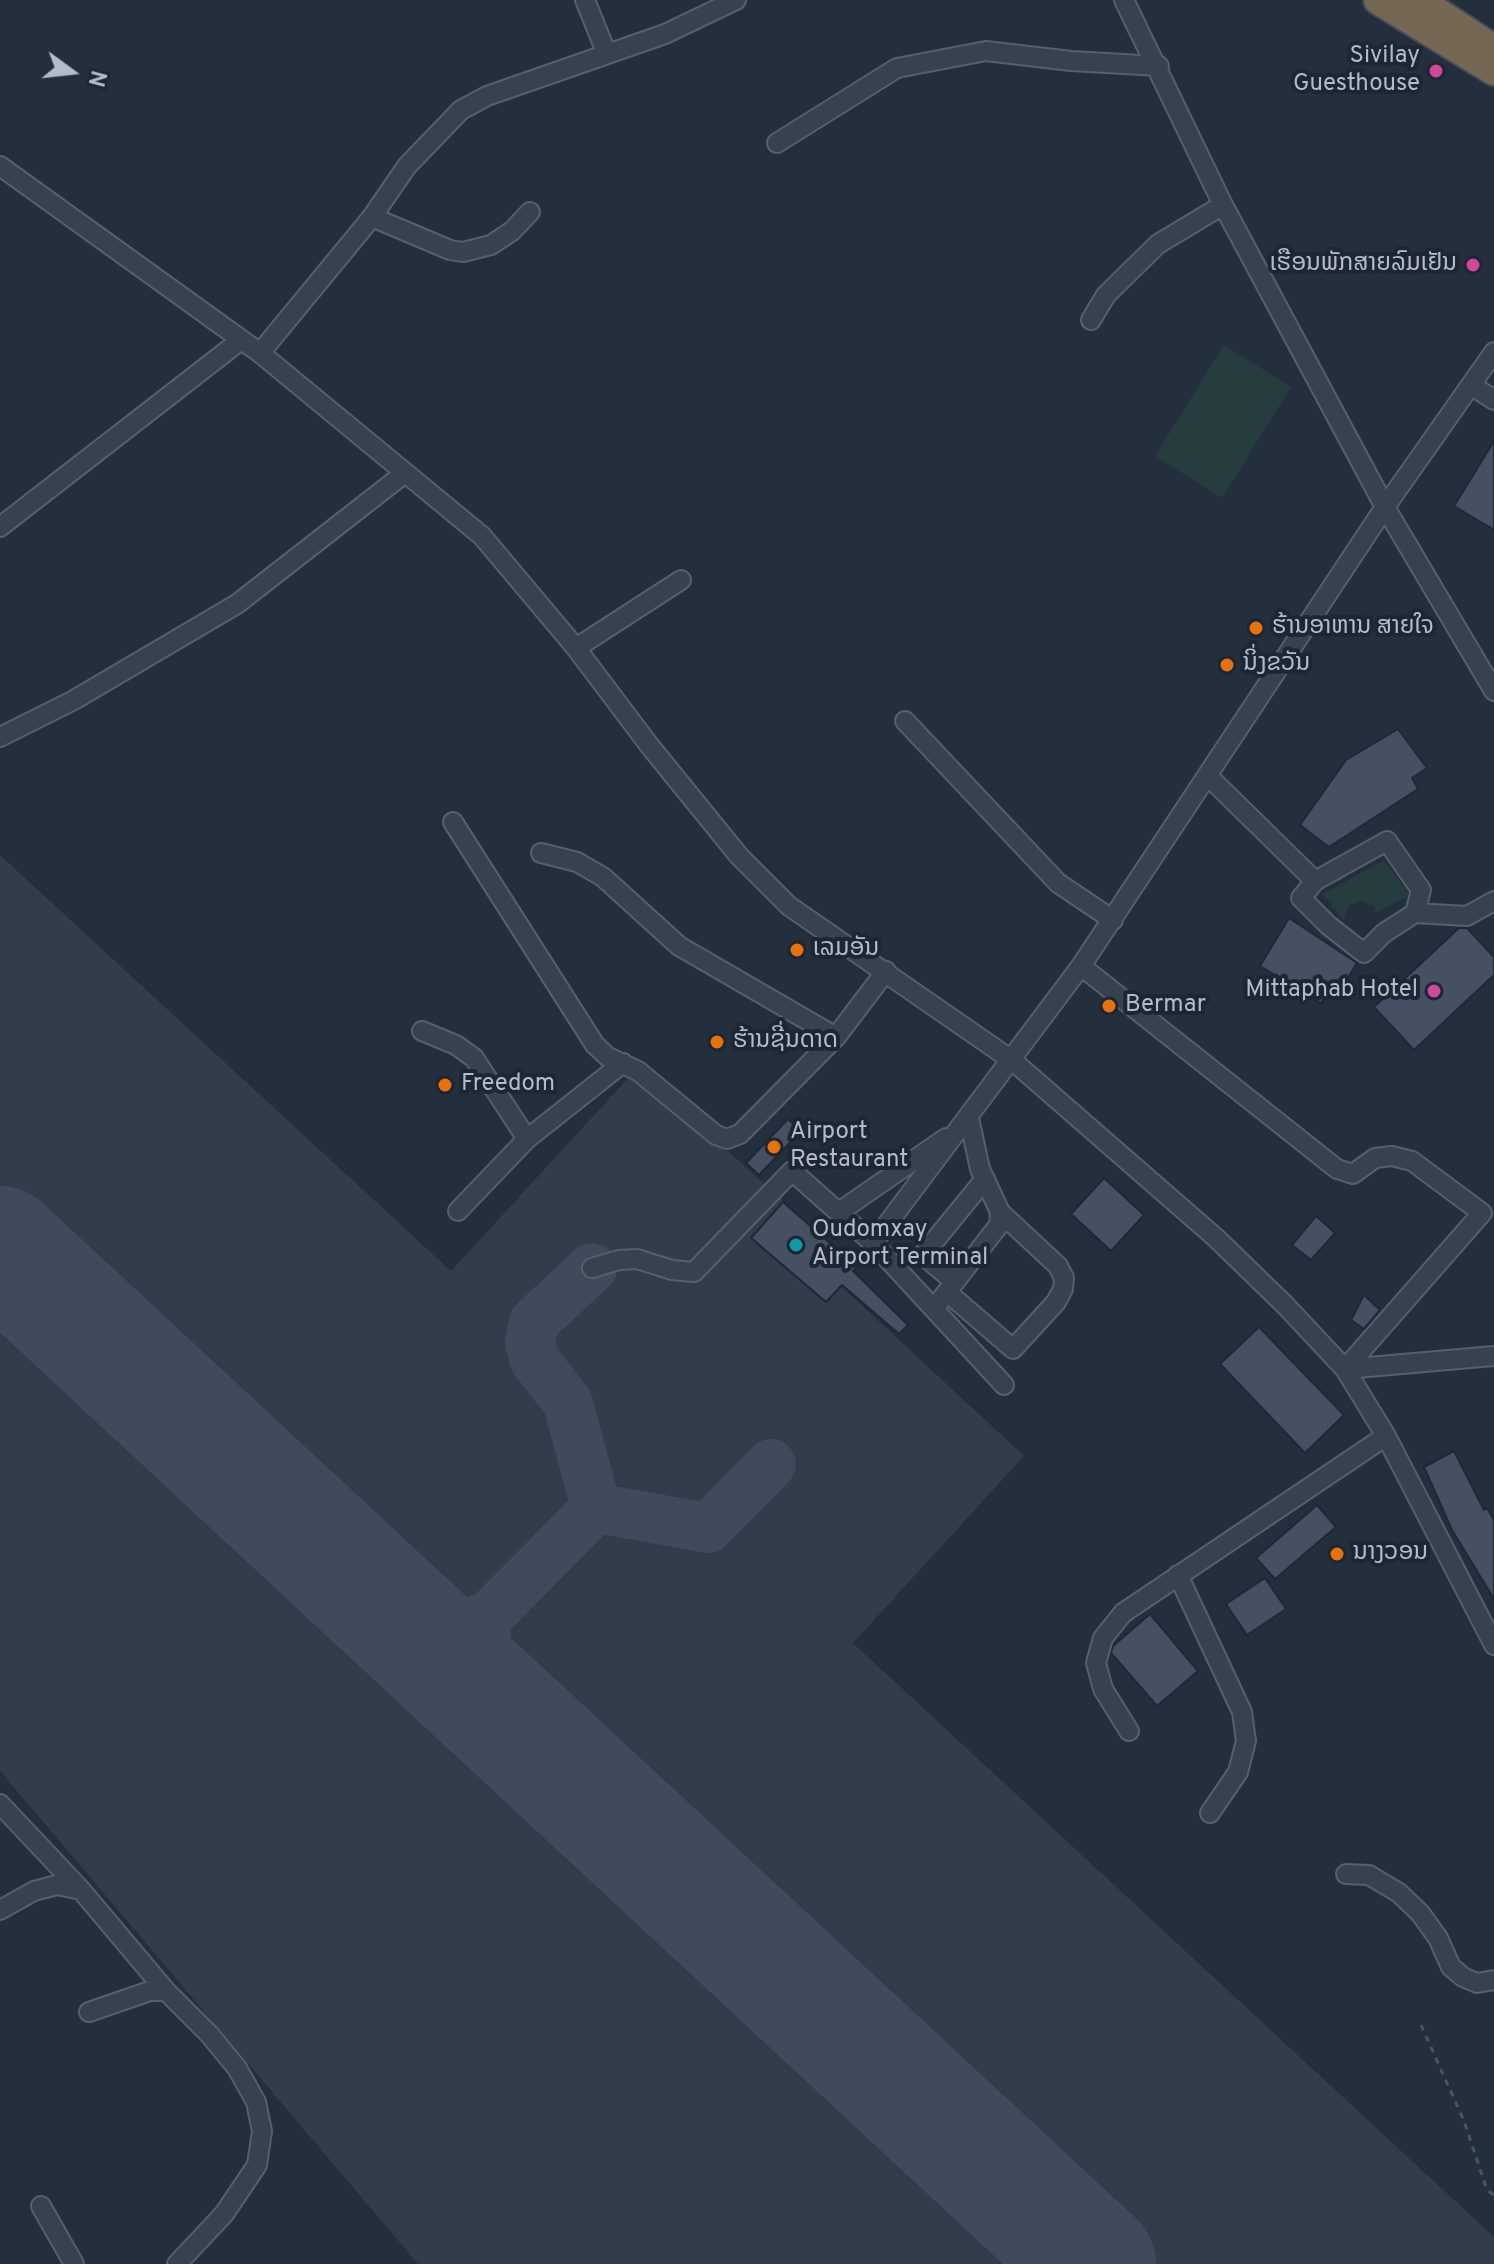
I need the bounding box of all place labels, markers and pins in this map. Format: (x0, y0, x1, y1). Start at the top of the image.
place label: Sivilay Guesthouse (1293, 43, 1420, 99)
marker: Sivilay Guesthouse (1427, 62, 1445, 80)
place label: ເຮືອນພັກສາຍລົມເຢັນ (1270, 251, 1457, 279)
marker: ເຮືອນພັກສາຍລົມເຢັນ (1464, 256, 1482, 274)
place label: ຮ້ານອາຫານ ສາຍໃຈ (1272, 614, 1434, 642)
marker: ຮ້ານອາຫານ ສາຍໃຈ (1247, 619, 1265, 637)
place label: ນິ່ງຂວັນ (1243, 651, 1310, 679)
marker: ນິ່ງຂວັນ (1218, 656, 1236, 674)
place label: ເລມອັນ (813, 936, 879, 964)
marker: ເລມອັນ (788, 941, 806, 959)
place label: Mittaphab Hotel (1245, 977, 1418, 1005)
marker: Mittaphab Hotel (1425, 982, 1443, 1000)
place label: Bermar (1125, 992, 1206, 1020)
marker: Bermar (1100, 997, 1118, 1015)
place label: ຮ້ານຊີ່ນດາດ (733, 1028, 838, 1056)
marker: ຮ້ານຊີ່ນດາດ (708, 1033, 726, 1051)
place label: Freedom (461, 1071, 555, 1099)
marker: Freedom (436, 1076, 454, 1094)
place label: Airport Restaurant (790, 1119, 908, 1175)
marker: Airport Restaurant (765, 1138, 783, 1156)
place label: Oudomxay Airport Terminal (812, 1217, 988, 1273)
marker: Oudomxay Airport Terminal (787, 1236, 805, 1254)
place label: ນາງວອນ (1353, 1540, 1428, 1568)
marker: ນາງວອນ (1328, 1545, 1346, 1563)

